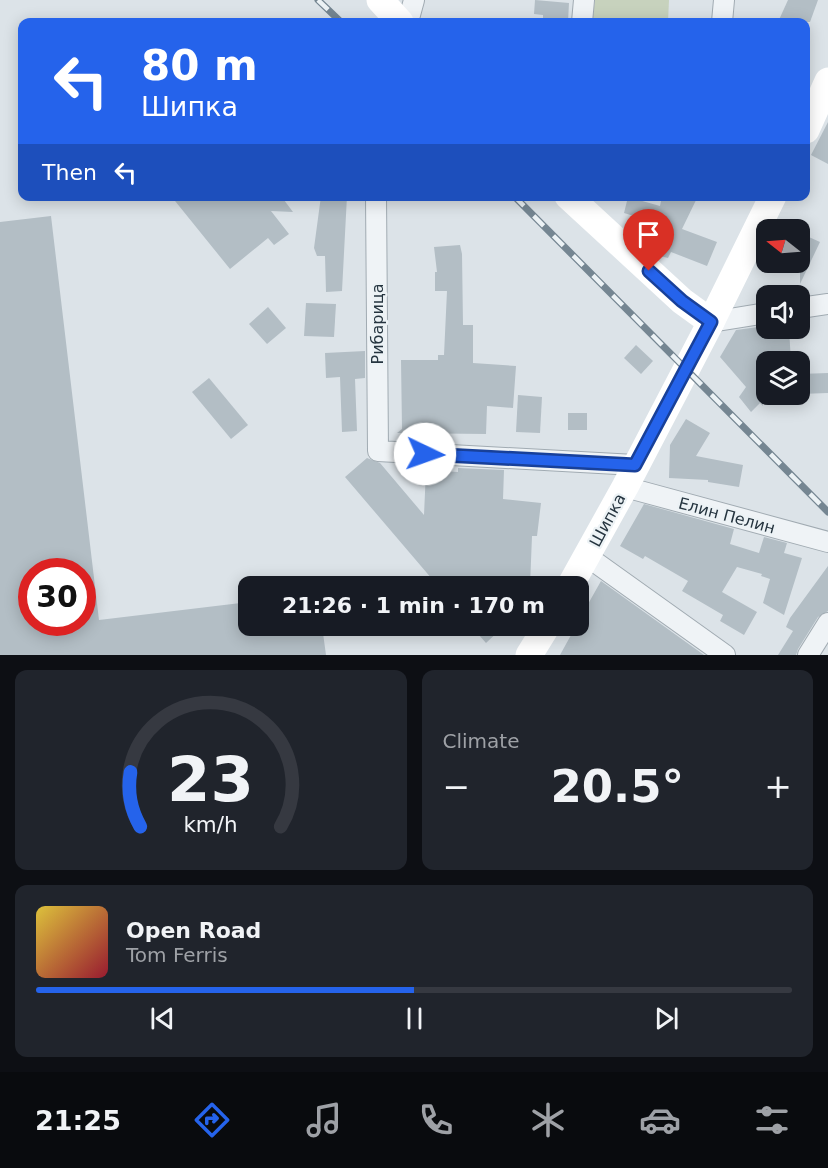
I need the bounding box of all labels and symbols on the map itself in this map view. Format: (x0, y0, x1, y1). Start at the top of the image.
pin (623, 209, 674, 271)
north arrow (756, 219, 810, 273)
street label: Рибарица (368, 284, 387, 364)
position arrow (393, 422, 457, 486)
street label: Шипка (586, 490, 629, 550)
street label: Елин Пелин (676, 493, 777, 538)
speed limit sign: 30 (18, 558, 96, 636)

